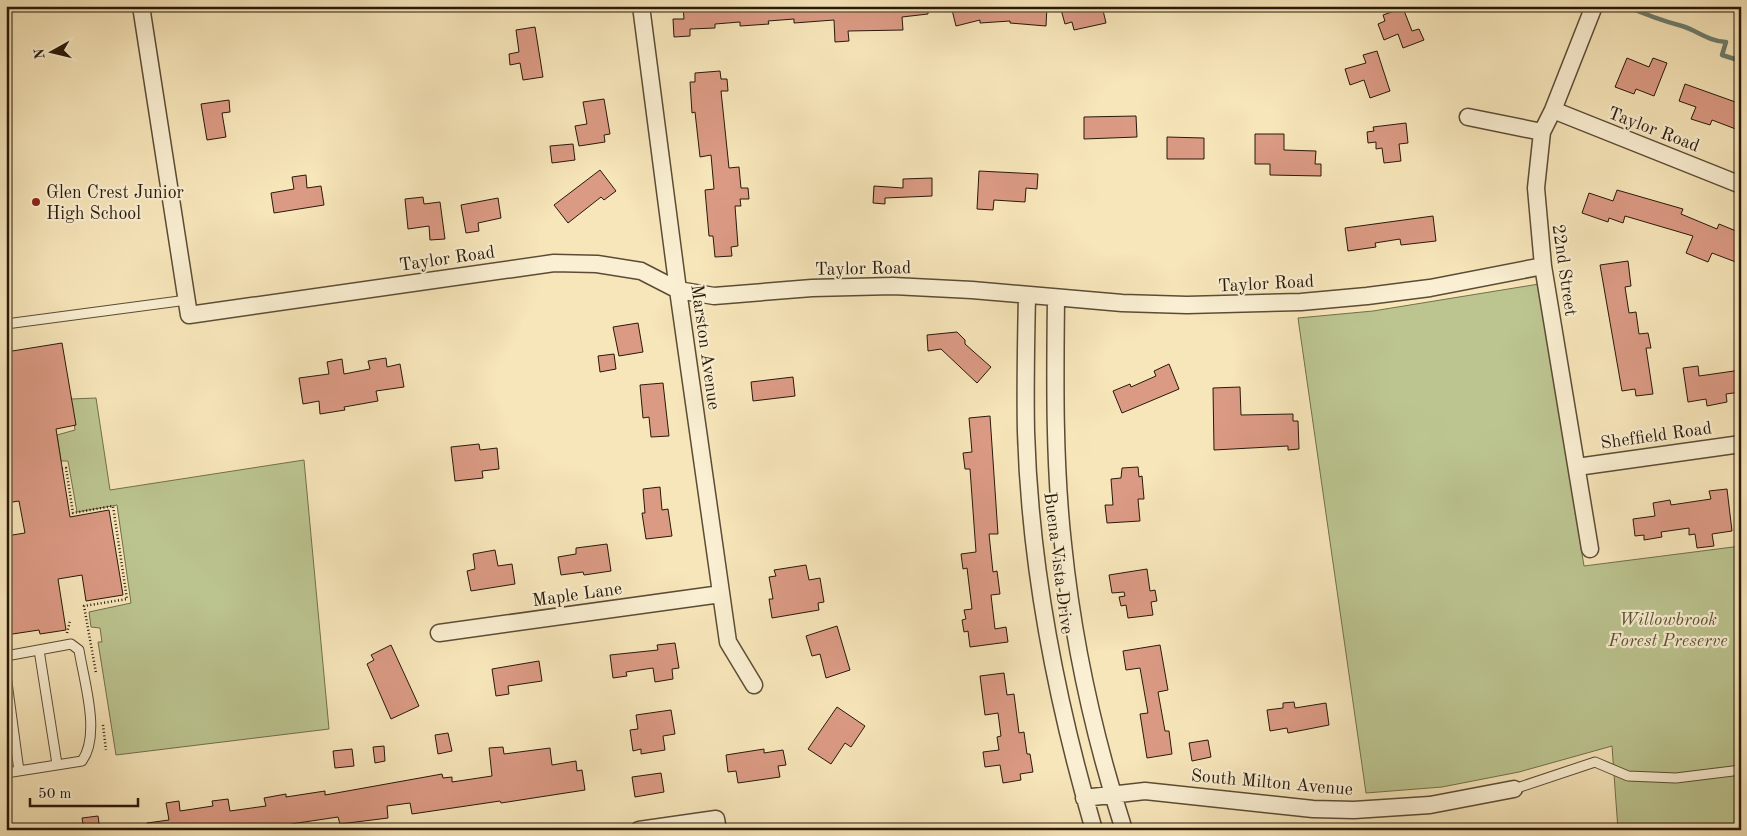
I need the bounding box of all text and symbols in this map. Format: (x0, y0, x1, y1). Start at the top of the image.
north arrow (28, 28, 78, 78)
text: N (32, 47, 48, 60)
street label: Taylor Road (1605, 104, 1702, 156)
place label: Glen Crest Junior High School (46, 184, 185, 223)
marker: Glen Crest Junior High School (30, 196, 42, 208)
street label: 22nd Street (1549, 223, 1579, 317)
street label: Taylor Road (398, 243, 496, 275)
street label: Taylor Road (815, 259, 911, 279)
street label: Taylor Road (1217, 272, 1315, 296)
street label: Marston Avenue (687, 283, 723, 411)
street label: Sheffield Road (1599, 419, 1713, 453)
street label: Buena Vista Drive (1040, 491, 1076, 635)
street label: Maple Lane (531, 580, 623, 610)
park label: Willowbrook Forest Preserve (1607, 611, 1728, 650)
street label: South Milton Avenue (1190, 767, 1354, 799)
scale bar (30, 776, 138, 808)
text: 50 m (38, 787, 72, 802)

